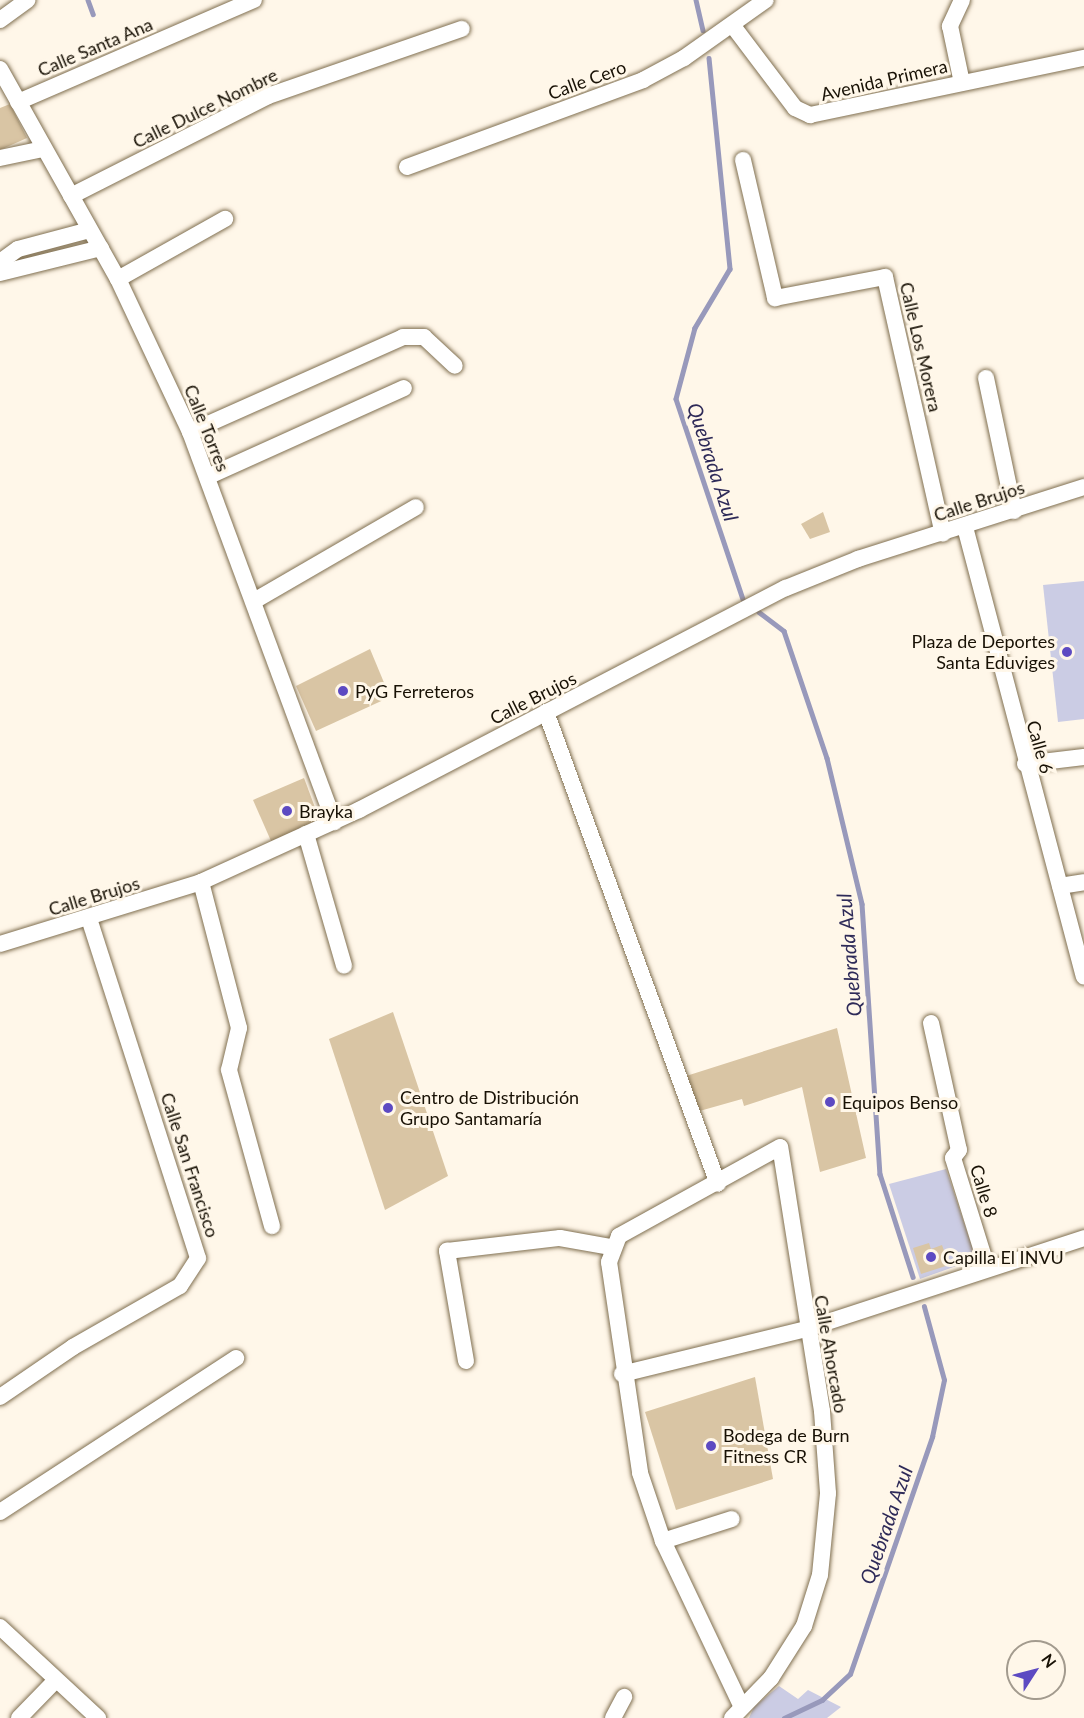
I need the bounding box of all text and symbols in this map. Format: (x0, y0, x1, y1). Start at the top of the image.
street label: Calle Santa Ana (34, 13, 156, 81)
street label: Avenida Primera (819, 55, 949, 105)
street label: Calle Cero (545, 56, 629, 104)
street label: Calle Dulce Nombre (129, 64, 281, 152)
street label: Calle Los Morera (896, 280, 946, 414)
street label: Calle Torres (180, 381, 234, 475)
water label: Quebrada Azul (682, 399, 744, 525)
street label: Calle Brujos (931, 476, 1027, 526)
place label: Plaza de Deportes Santa Eduviges (912, 631, 1055, 674)
marker: Plaza de Deportes Santa Eduviges (1060, 645, 1074, 659)
street label: Calle Brujos (486, 667, 580, 729)
place label: PyG Ferreteros (355, 680, 474, 702)
marker: PyG Ferreteros (336, 684, 350, 698)
street label: Calle 6 (1022, 718, 1058, 776)
place label: Brayka (299, 800, 353, 822)
marker: Brayka (280, 804, 294, 818)
street label: Calle Brujos (46, 872, 142, 920)
water label: Quebrada Azul (832, 892, 866, 1018)
place label: Centro de Distribución Grupo Santamaría (400, 1087, 579, 1130)
street label: Calle San Francisco (156, 1090, 224, 1240)
place label: Equipos Benso (842, 1091, 958, 1113)
marker: Equipos Benso (823, 1095, 837, 1109)
marker: Centro de Distribución Grupo Santamaría (381, 1101, 395, 1115)
street label: Calle 8 (966, 1162, 1002, 1220)
place label: Capilla El INVU (943, 1246, 1064, 1268)
marker: Capilla El INVU (924, 1250, 938, 1264)
street label: Calle Ahorcado (810, 1293, 852, 1415)
place label: Bodega de Burn Fitness CR (723, 1425, 849, 1468)
marker: Bodega de Burn Fitness CR (704, 1439, 718, 1453)
water label: Quebrada Azul (855, 1463, 917, 1587)
north arrow (1006, 1640, 1066, 1700)
text: N (1038, 1650, 1061, 1671)

